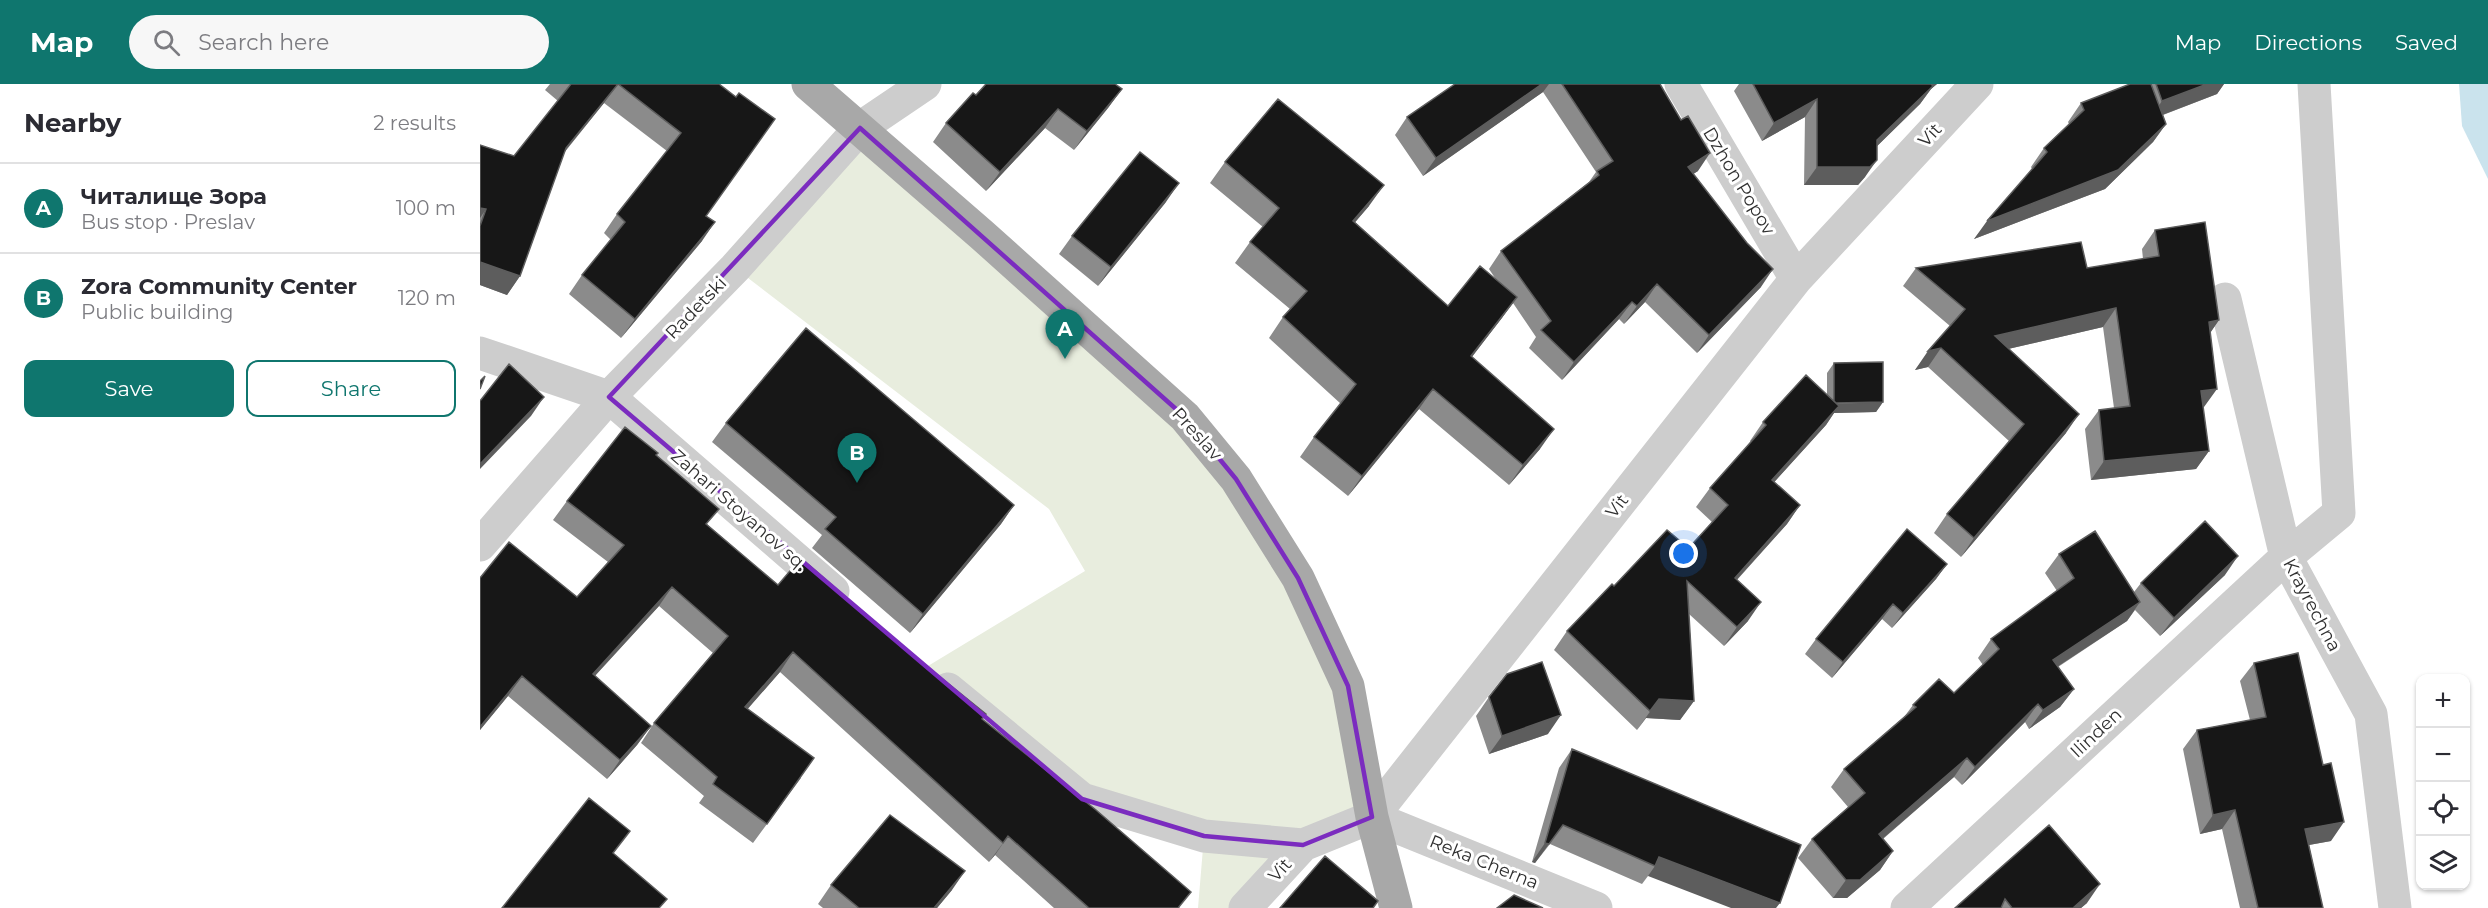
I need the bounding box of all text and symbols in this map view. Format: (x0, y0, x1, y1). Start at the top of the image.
search box (129, 15, 549, 69)
text: Map (30, 25, 93, 59)
icon: search (150, 26, 183, 59)
text: Search here (198, 29, 329, 56)
text: Map (2175, 30, 2221, 55)
text: Directions (2254, 30, 2362, 55)
text: Saved (2395, 30, 2458, 55)
text: Nearby (24, 107, 121, 139)
text: 2 results (373, 111, 456, 135)
street label: Vit (1914, 119, 1946, 151)
street label: Dzhon Popov (1698, 123, 1780, 239)
text: Читалище Зора (81, 183, 267, 210)
text: A (36, 196, 51, 220)
text: 100 m (396, 196, 456, 220)
text: Bus stop · Preslav (81, 210, 255, 234)
street label: Radetski (661, 272, 731, 344)
text: Zora Community Center (81, 273, 357, 300)
text: B (36, 286, 51, 310)
text: 120 m (398, 286, 456, 310)
text: Public building (81, 300, 234, 324)
pin: A (1046, 310, 1084, 359)
button: Save (24, 360, 234, 417)
button: Share (246, 360, 456, 417)
street label: Preslav (1167, 403, 1227, 465)
pin: B (838, 434, 877, 483)
street label: Zahari Stoyanov sq. (666, 445, 812, 575)
street label: Vit (1601, 490, 1633, 522)
your location (1669, 539, 1698, 568)
street label: Krayrechna (2278, 555, 2346, 655)
map controls (2416, 674, 2470, 890)
button: + (2416, 674, 2470, 728)
street label: Ilinden (2066, 704, 2126, 762)
button: − (2416, 728, 2470, 782)
button: locate (2416, 782, 2470, 836)
street label: Reka Cherna (1426, 830, 1542, 894)
button: layers (2416, 836, 2470, 890)
street label: Vit (1264, 854, 1296, 886)

